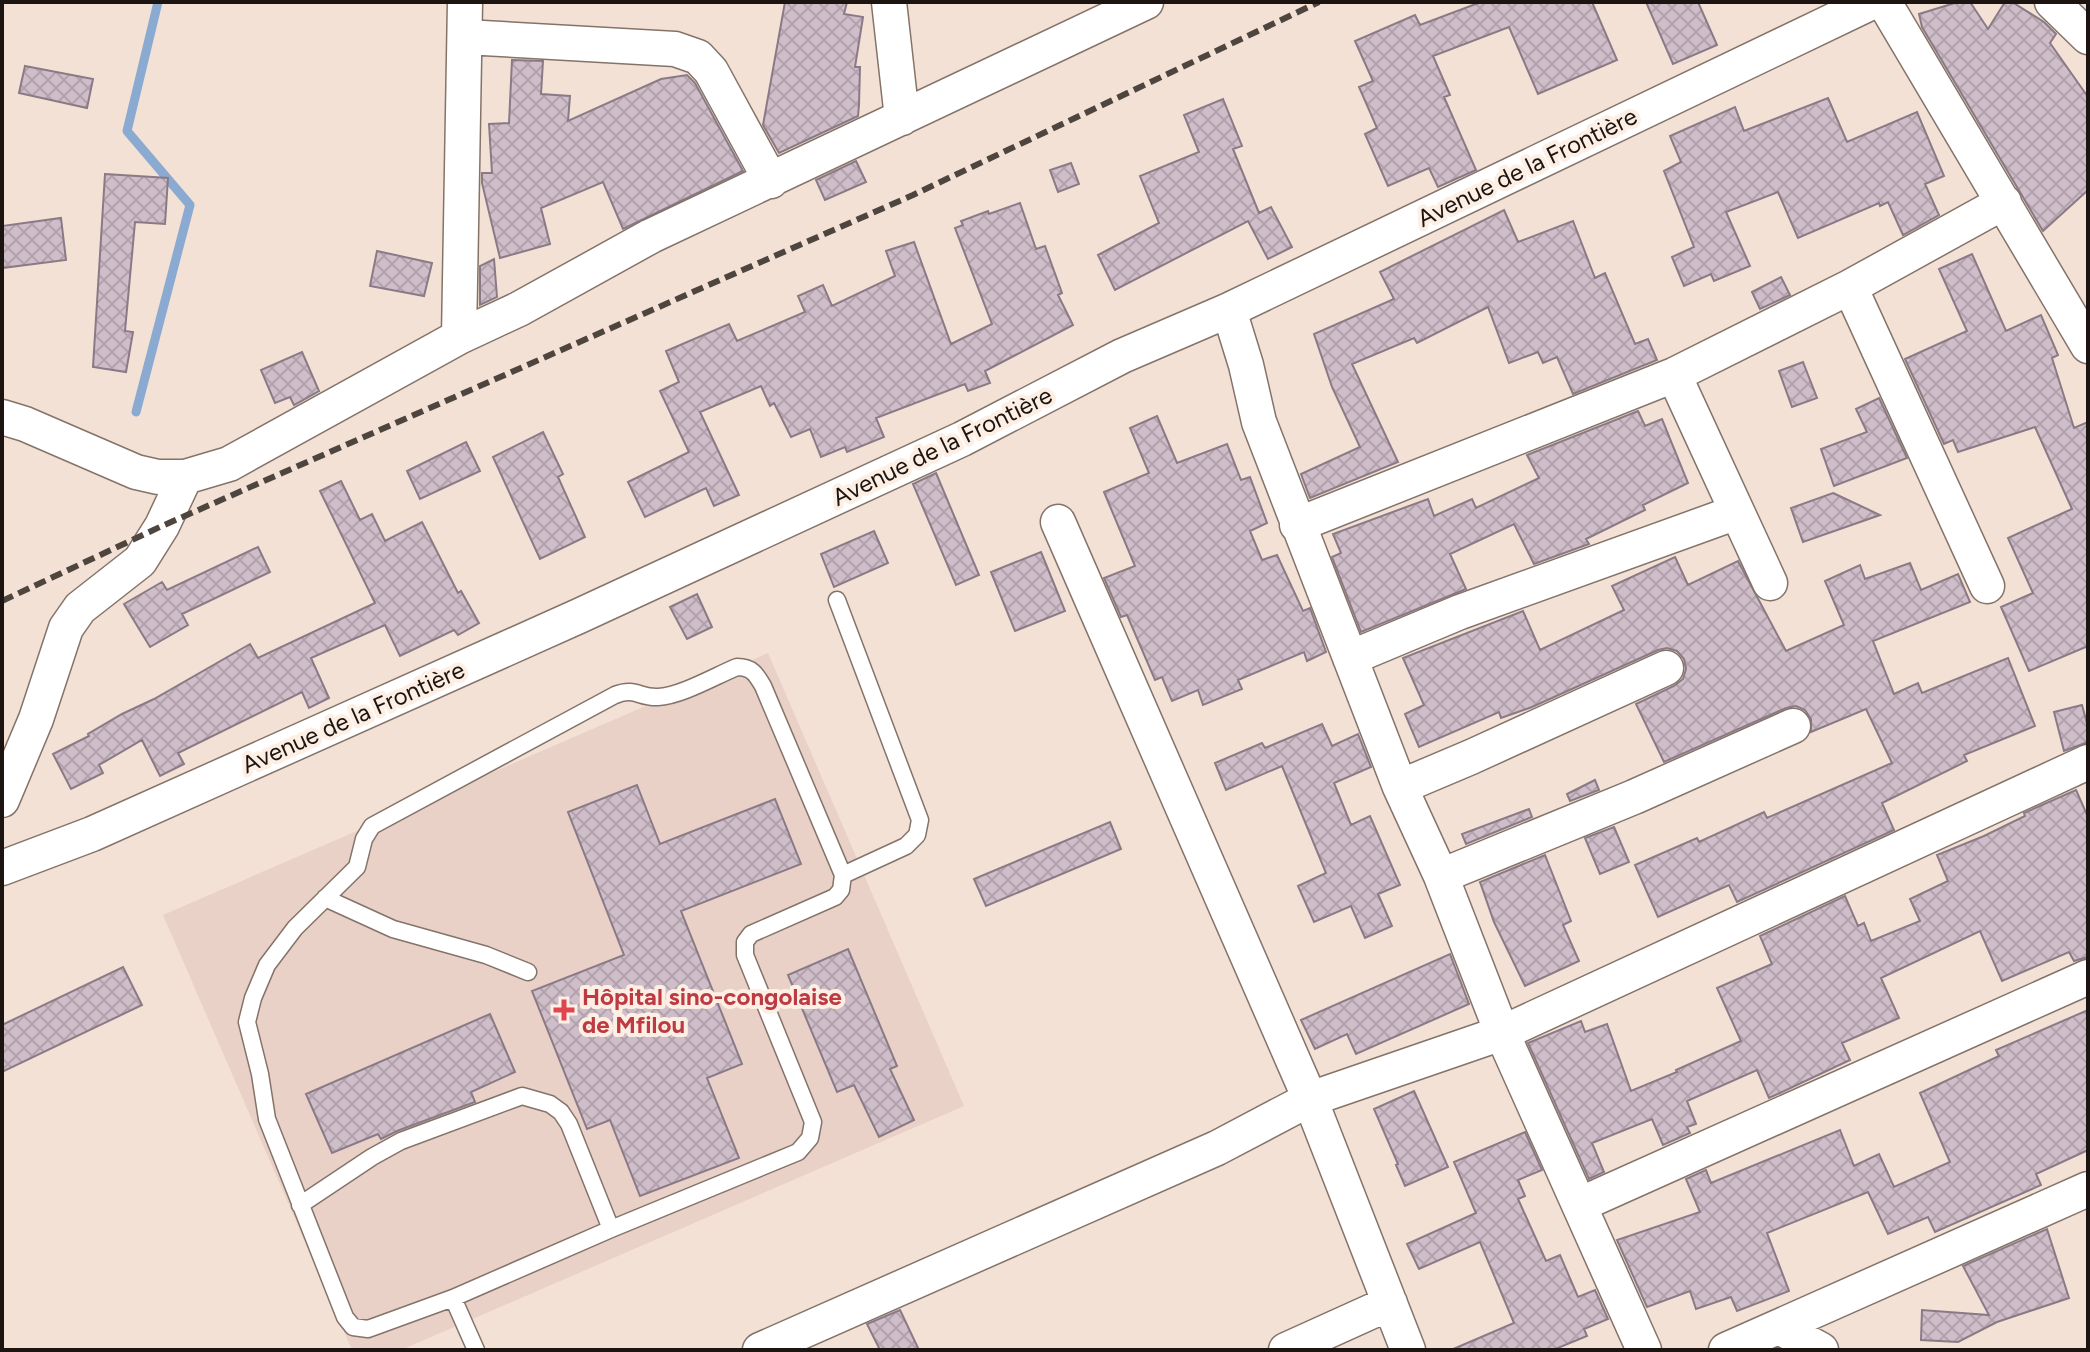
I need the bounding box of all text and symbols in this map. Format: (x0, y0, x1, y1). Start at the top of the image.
street label: Avenue de la Frontière (1412, 101, 1642, 233)
street label: Avenue de la Frontière (827, 380, 1057, 512)
street label: Avenue de la Frontière (237, 655, 469, 779)
place label: Hôpital sino-congolaise de Mfilou (582, 982, 842, 1039)
marker: Hôpital sino-congolaise de Mfilou (553, 999, 575, 1021)

